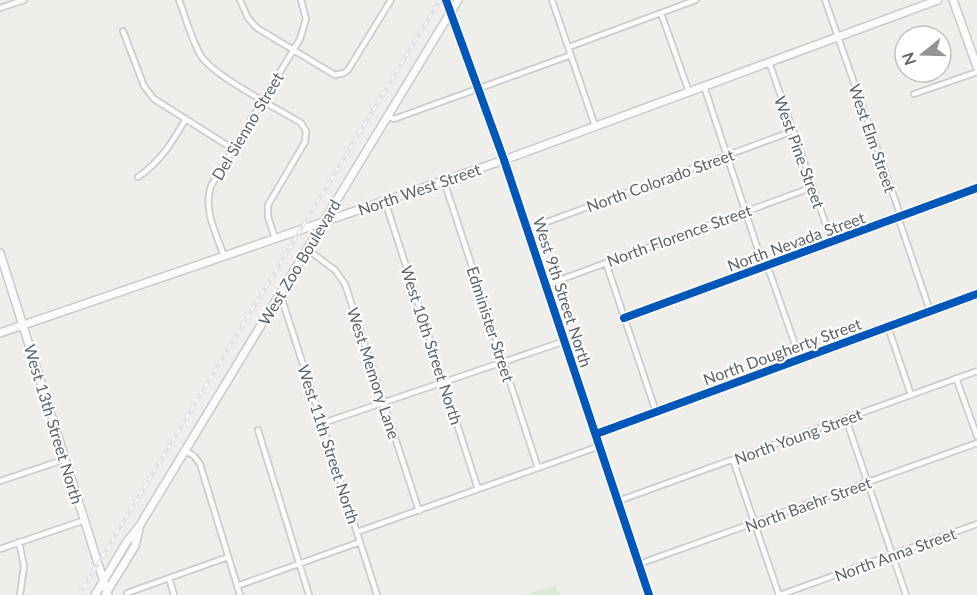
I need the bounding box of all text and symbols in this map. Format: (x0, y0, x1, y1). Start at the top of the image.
north arrow (893, 24, 953, 84)
text: N (897, 50, 919, 68)
street label: Del Sienno Street (207, 68, 287, 183)
street label: West Elm Street (846, 81, 900, 195)
street label: West Pine Street (771, 93, 829, 211)
street label: North Colorado Street (583, 144, 737, 216)
street label: North West Street (355, 159, 483, 219)
street label: West Zoo Boulevard (254, 196, 344, 328)
street label: North Florence Street (604, 200, 754, 270)
street label: North Nevada Street (725, 207, 868, 275)
street label: West 9th Street North (530, 215, 596, 369)
street label: West 10th Street North (397, 263, 467, 427)
street label: Edminister Street (463, 264, 519, 384)
street label: West Memory Lane (344, 305, 404, 441)
street label: North Dougherty Street (700, 313, 864, 388)
street label: West 13th Street North (21, 342, 87, 506)
street label: West 11th Street North (294, 362, 364, 526)
street label: North Young Street (731, 404, 865, 468)
street label: North Baehr Street (742, 472, 874, 536)
street label: North Anna Street (832, 523, 959, 585)

